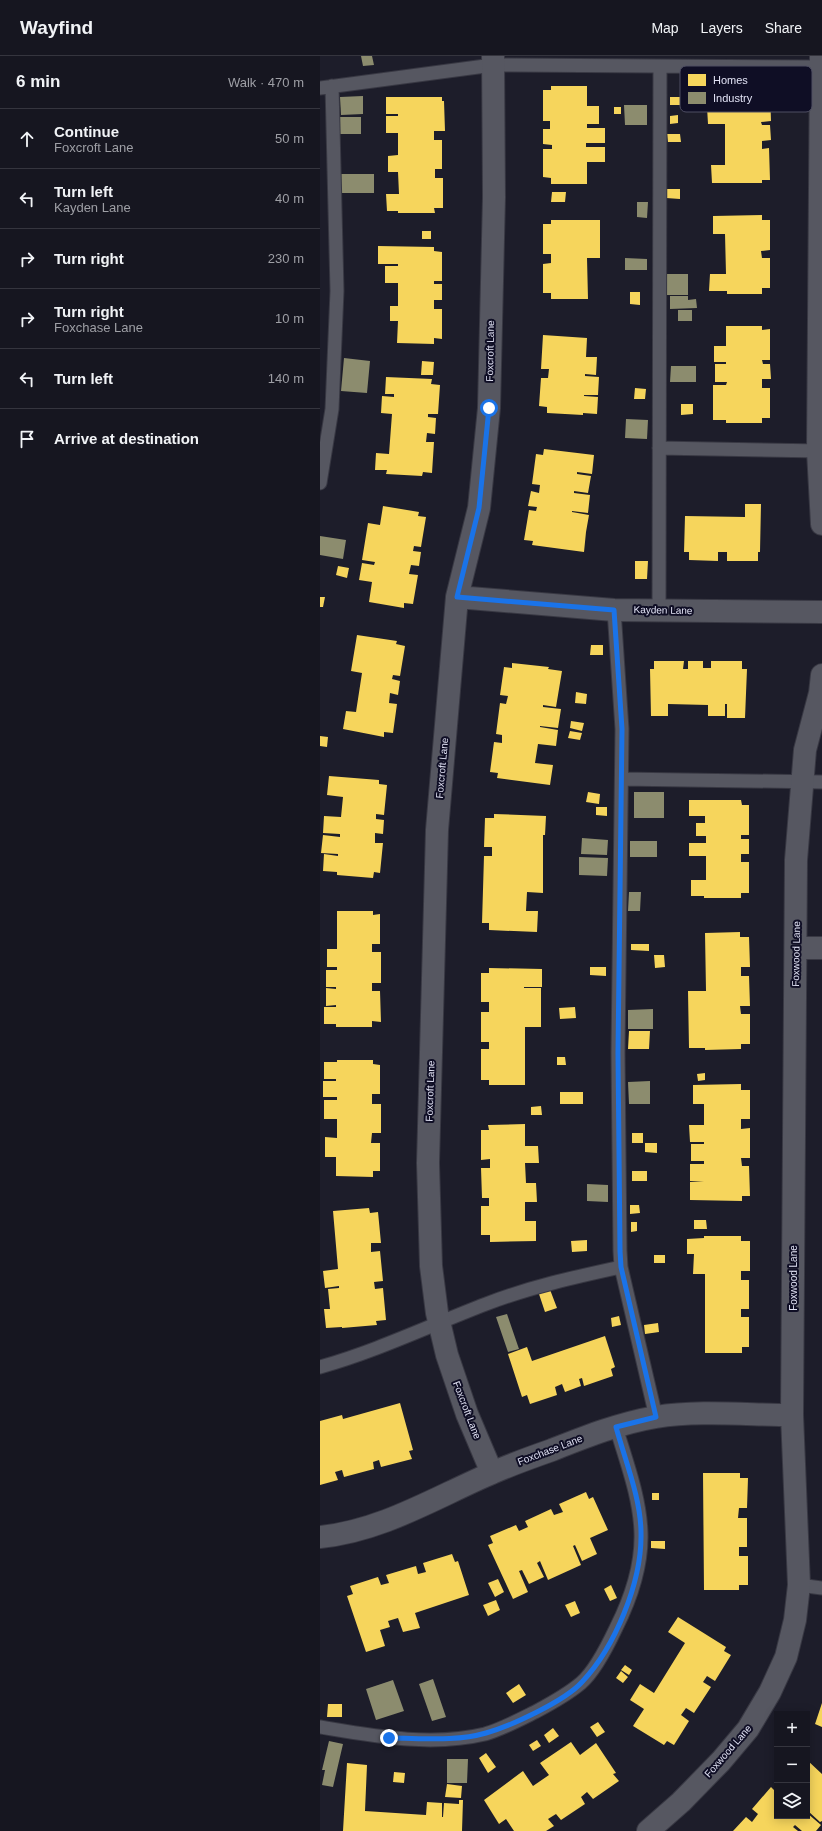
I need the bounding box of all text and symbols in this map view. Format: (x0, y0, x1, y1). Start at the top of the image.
text: Wayfind (20, 17, 93, 38)
text: Map (651, 20, 679, 36)
text: Layers (701, 20, 743, 36)
text: Share (765, 20, 802, 36)
legend (680, 66, 812, 112)
text: 6 min (16, 72, 60, 91)
text: Homes (713, 74, 748, 86)
text: Walk · 470 m (228, 75, 304, 90)
text: Industry (713, 92, 753, 104)
text: Continue (54, 123, 119, 140)
icon: ahead (16, 128, 38, 150)
text: 50 m (275, 131, 304, 146)
text: Foxcroft Lane (54, 140, 134, 155)
text: Turn left (54, 183, 113, 200)
icon: left (16, 188, 38, 210)
text: 40 m (275, 191, 304, 206)
text: Kayden Lane (54, 200, 131, 215)
icon: right (16, 248, 38, 270)
text: Turn right (54, 250, 124, 267)
text: 230 m (268, 251, 304, 266)
text: Turn right (54, 303, 124, 320)
icon: right (16, 308, 38, 330)
text: 10 m (275, 311, 304, 326)
text: Foxchase Lane (54, 320, 143, 335)
street label: Foxcroft Lane (484, 320, 496, 382)
icon: left (16, 368, 38, 390)
text: Turn left (54, 370, 113, 387)
text: 140 m (268, 371, 304, 386)
route start (480, 399, 498, 417)
icon: arrive (16, 428, 38, 450)
text: Arrive at destination (54, 430, 199, 447)
street label: Kayden Lane (633, 604, 693, 616)
street label: Foxcroft Lane (434, 737, 450, 799)
street label: Foxwood Lane (790, 921, 802, 987)
street label: Foxcroft Lane (423, 1060, 437, 1122)
street label: Foxwood Lane (788, 1245, 799, 1311)
street label: Foxcroft Lane (451, 1379, 483, 1441)
street label: Foxchase Lane (516, 1432, 584, 1467)
map controls (774, 1711, 810, 1819)
button: + (774, 1711, 810, 1747)
street label: Foxwood Lane (702, 1722, 754, 1779)
route end (380, 1729, 398, 1747)
button: − (774, 1747, 810, 1783)
button: layers (774, 1783, 810, 1819)

